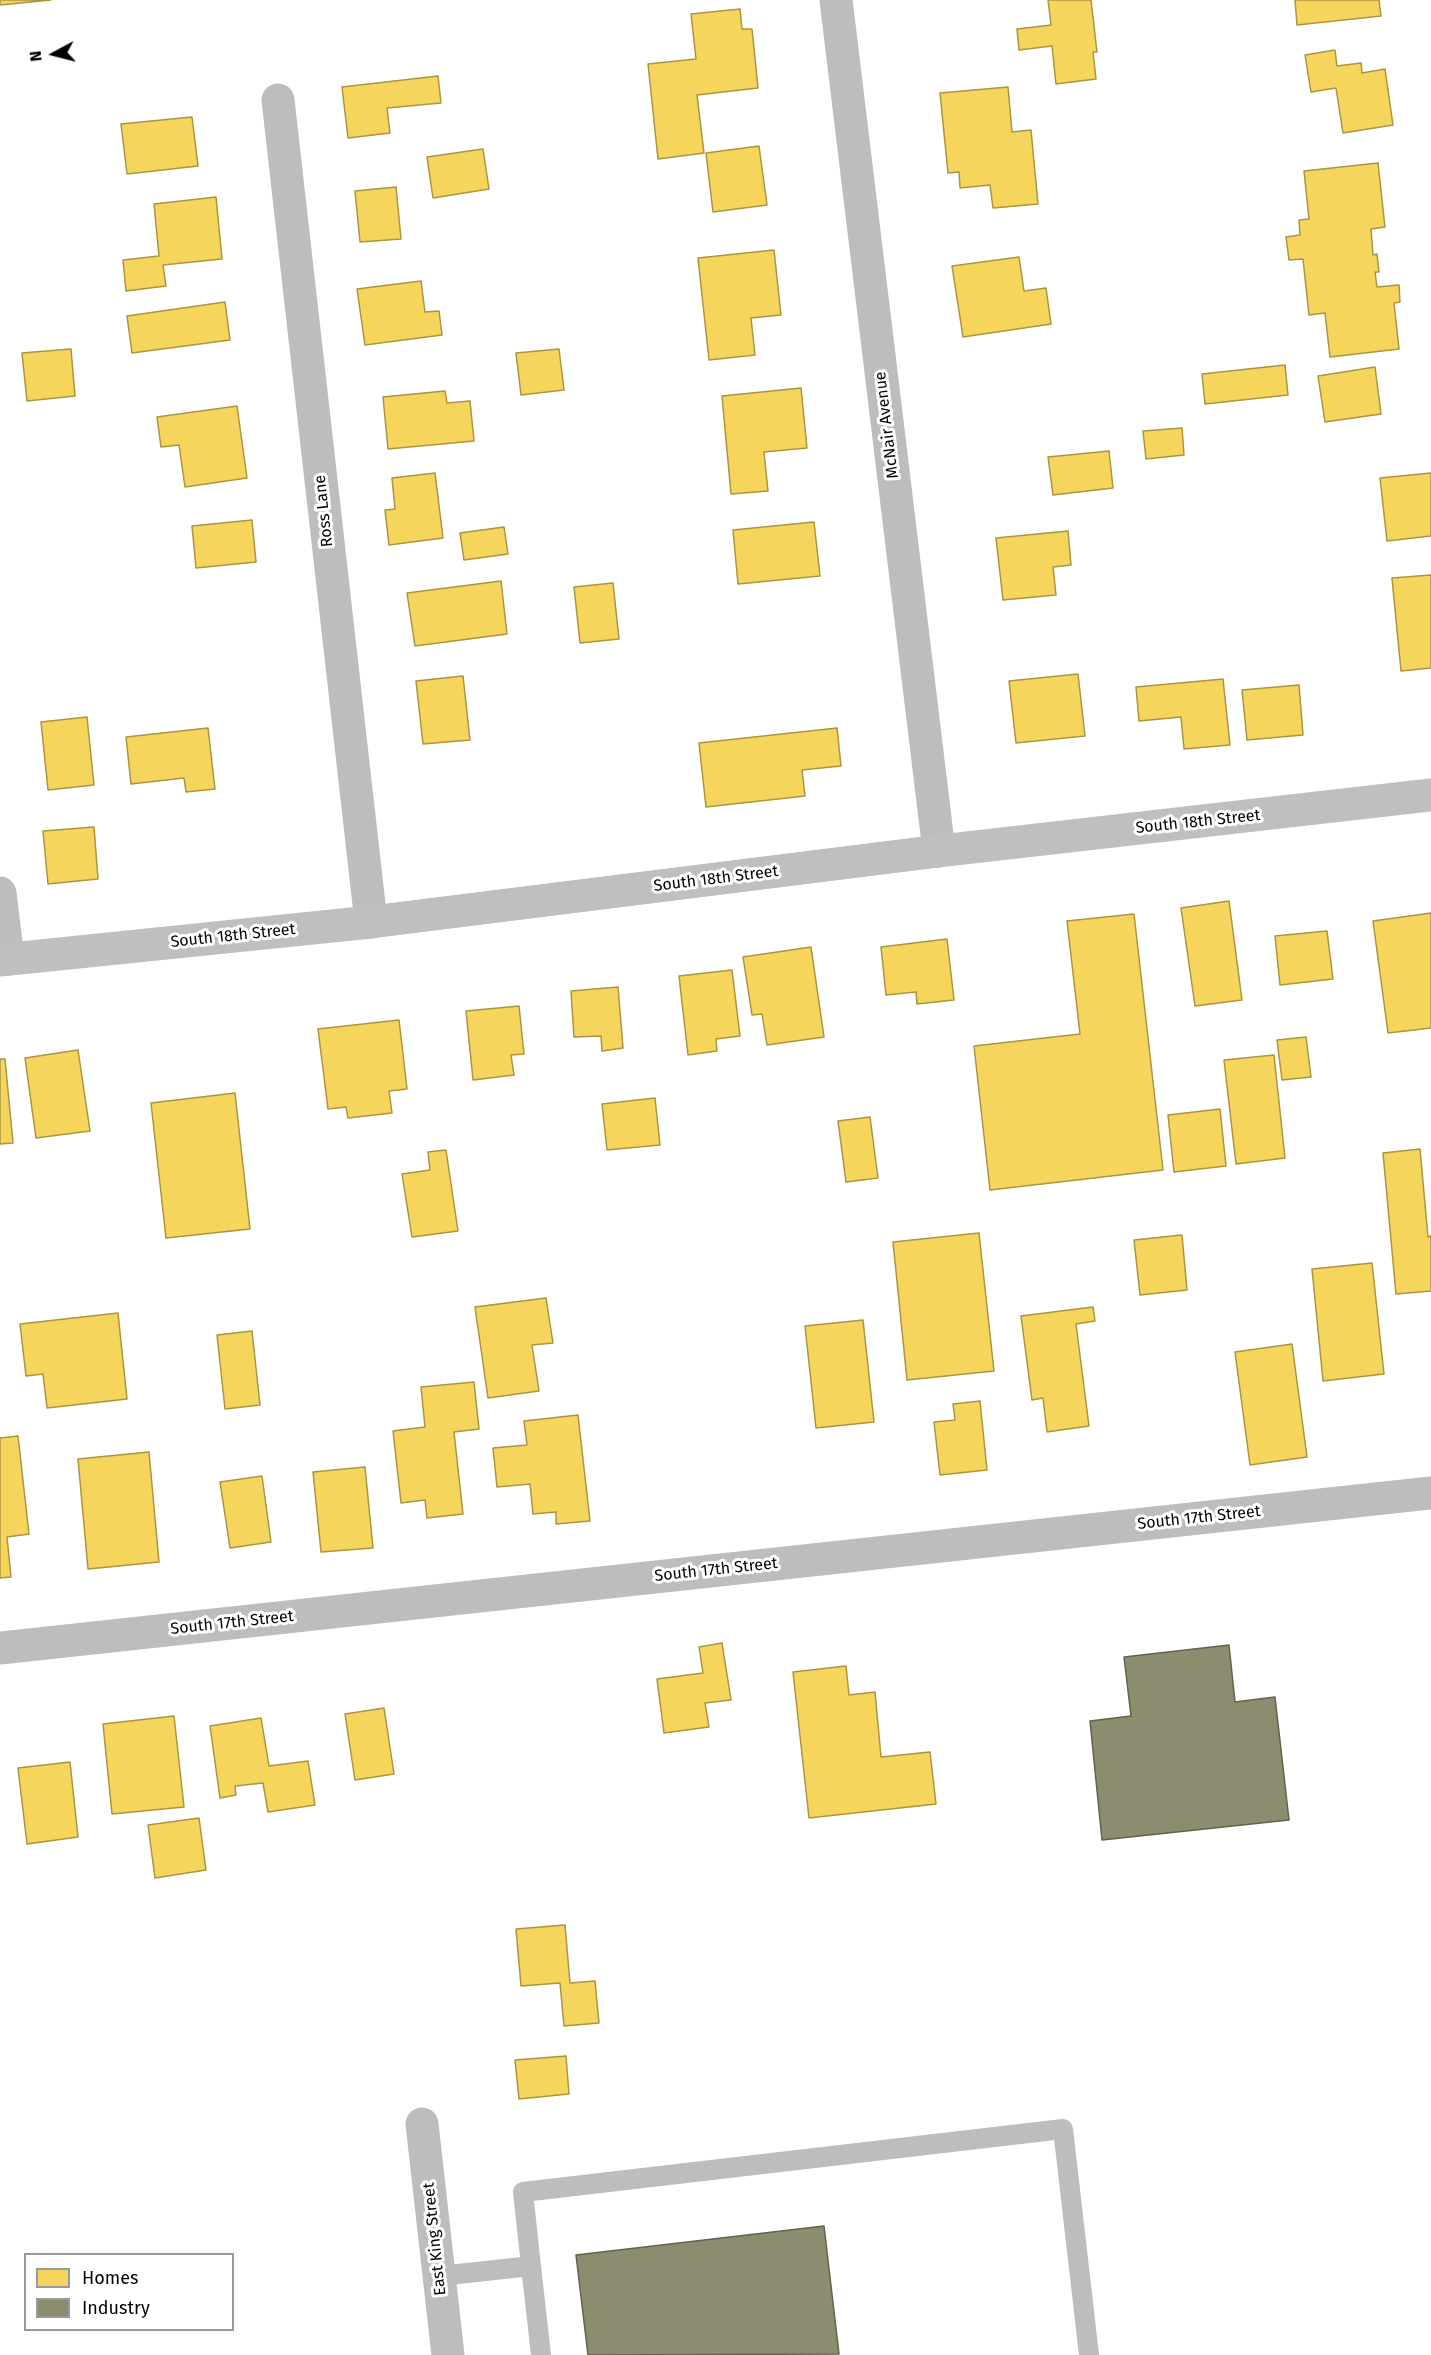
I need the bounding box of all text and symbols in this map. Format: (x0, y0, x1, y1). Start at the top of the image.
north arrow (24, 24, 84, 84)
text: N (26, 50, 46, 63)
street label: McNair Avenue (871, 370, 903, 480)
street label: Ross Lane (311, 474, 337, 548)
street label: South 18th Street (1135, 806, 1261, 838)
street label: South 18th Street (653, 862, 779, 896)
street label: South 18th Street (170, 920, 296, 952)
street label: South 17th Street (1137, 1502, 1261, 1534)
street label: South 17th Street (654, 1554, 778, 1586)
street label: South 17th Street (170, 1607, 294, 1639)
street label: East King Street (420, 2181, 450, 2297)
legend (24, 2253, 234, 2331)
text: Homes (82, 2267, 138, 2289)
text: Industry (82, 2297, 150, 2319)

